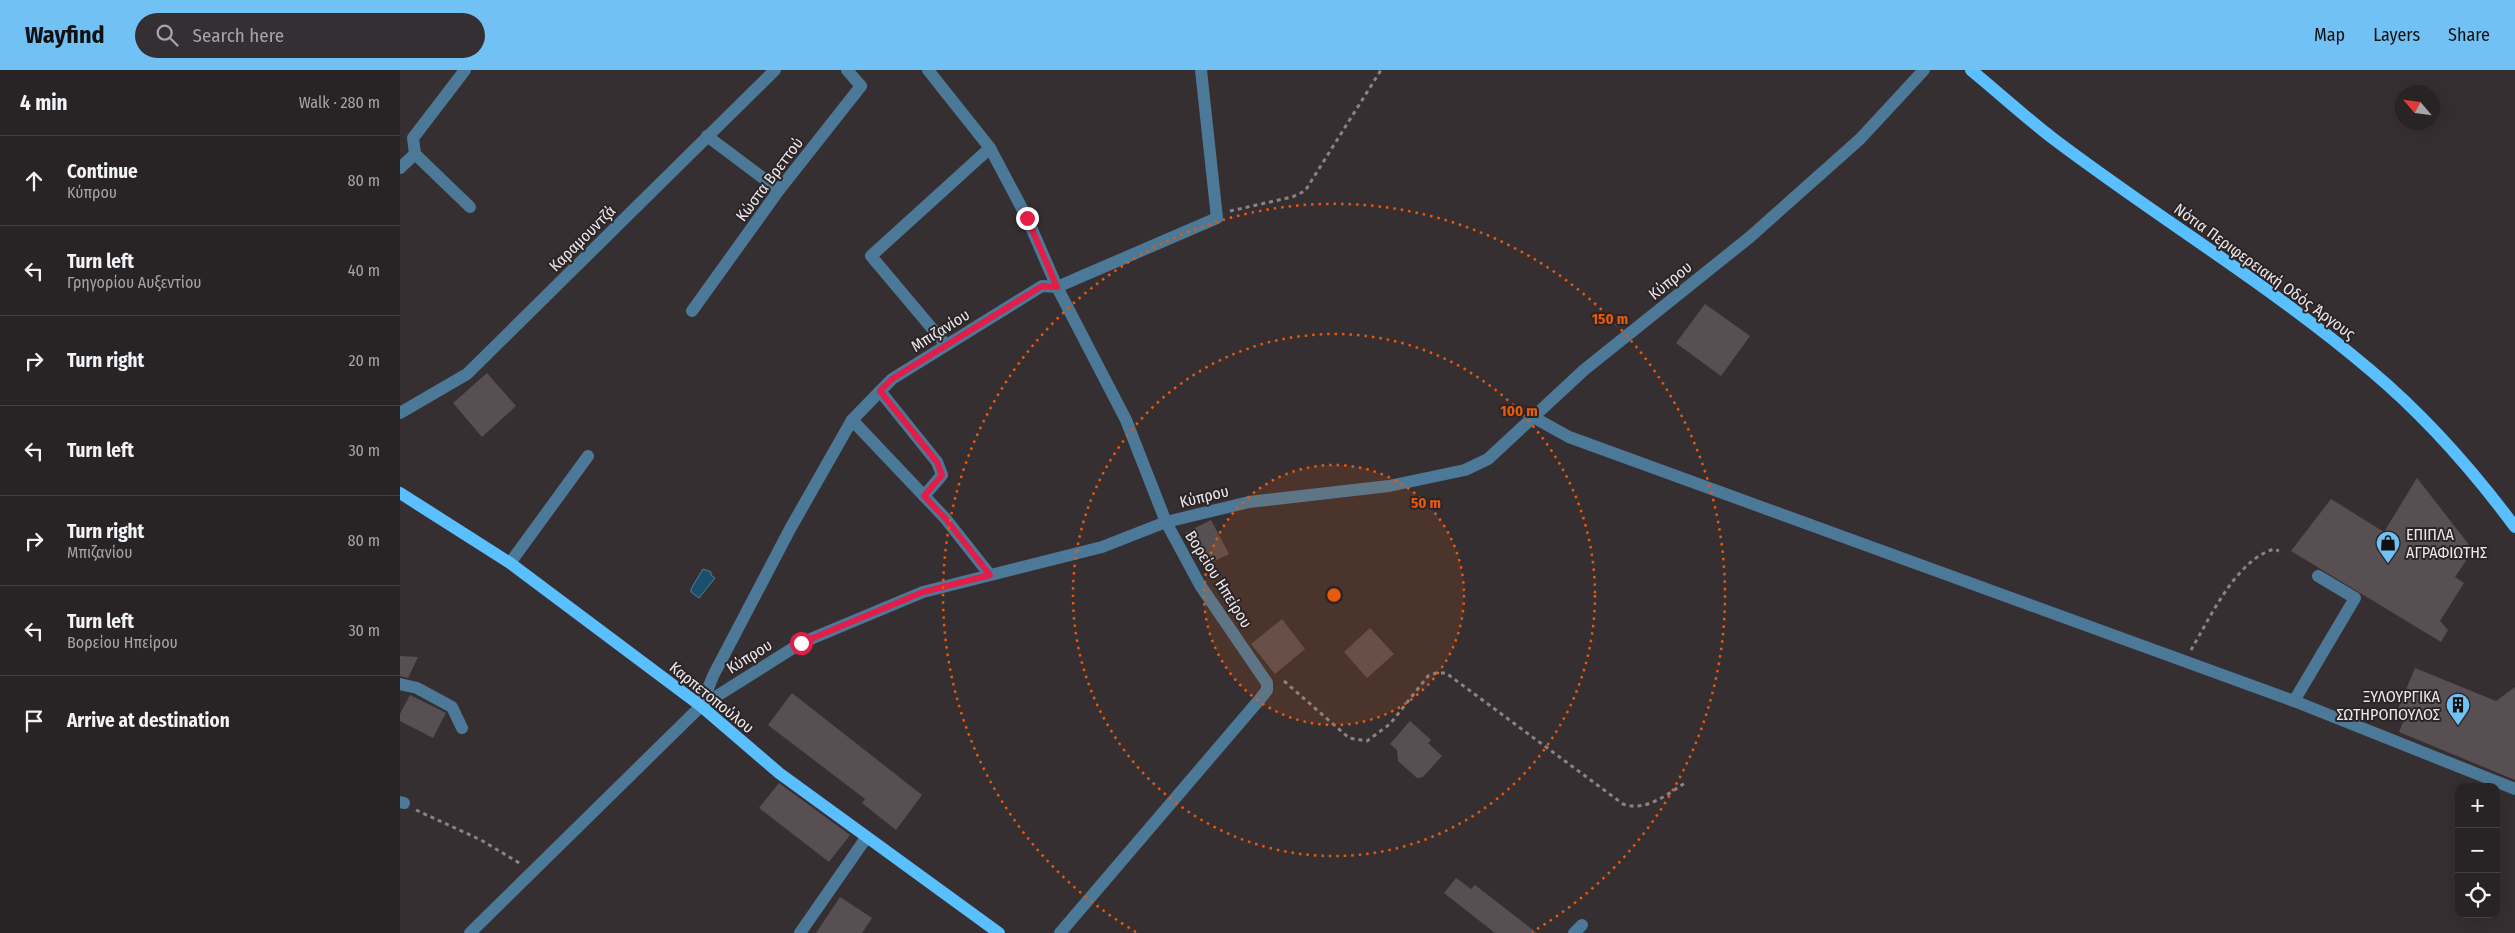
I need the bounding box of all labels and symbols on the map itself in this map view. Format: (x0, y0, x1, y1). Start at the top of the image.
north arrow (2395, 85, 2440, 130)
street label: Κώστα Βρεττού (732, 134, 807, 225)
street label: Νότια Περιφερειακή Οδός Άργους (2170, 199, 2359, 344)
street label: Καραμουντζά (545, 201, 619, 275)
route end (1016, 207, 1039, 230)
street label: Κύπρου (1645, 257, 1696, 304)
street label: Μπιζανίου (908, 305, 973, 356)
text: 150 m (1592, 310, 1628, 328)
text: 100 m (1500, 402, 1538, 420)
street label: Κύπρου (1178, 481, 1231, 512)
text: 50 m (1411, 494, 1441, 512)
place label: ΕΠΙΠΛΑ ΑΓΡΑΦΙΩΤΗΣ (2406, 525, 2487, 562)
street label: Βορείου Ηπείρου (1181, 527, 1256, 631)
shop icon: ΕΠΙΠΛΑ ΑΓΡΑΦΙΩΤΗΣ (2375, 530, 2401, 564)
centre of rings (1325, 586, 1343, 604)
route start (790, 632, 813, 655)
street label: Κύπρου (723, 635, 776, 678)
street label: Καρπετοπούλου (666, 658, 758, 737)
place label: ΞΥΛΟΥΡΓΙΚΑ ΣΩΤΗΡΟΠΟΥΛΟΣ (2336, 687, 2441, 724)
building icon: ΞΥΛΟΥΡΓΙΚΑ ΣΩΤΗΡΟΠΟΥΛΟΣ (2445, 692, 2471, 726)

